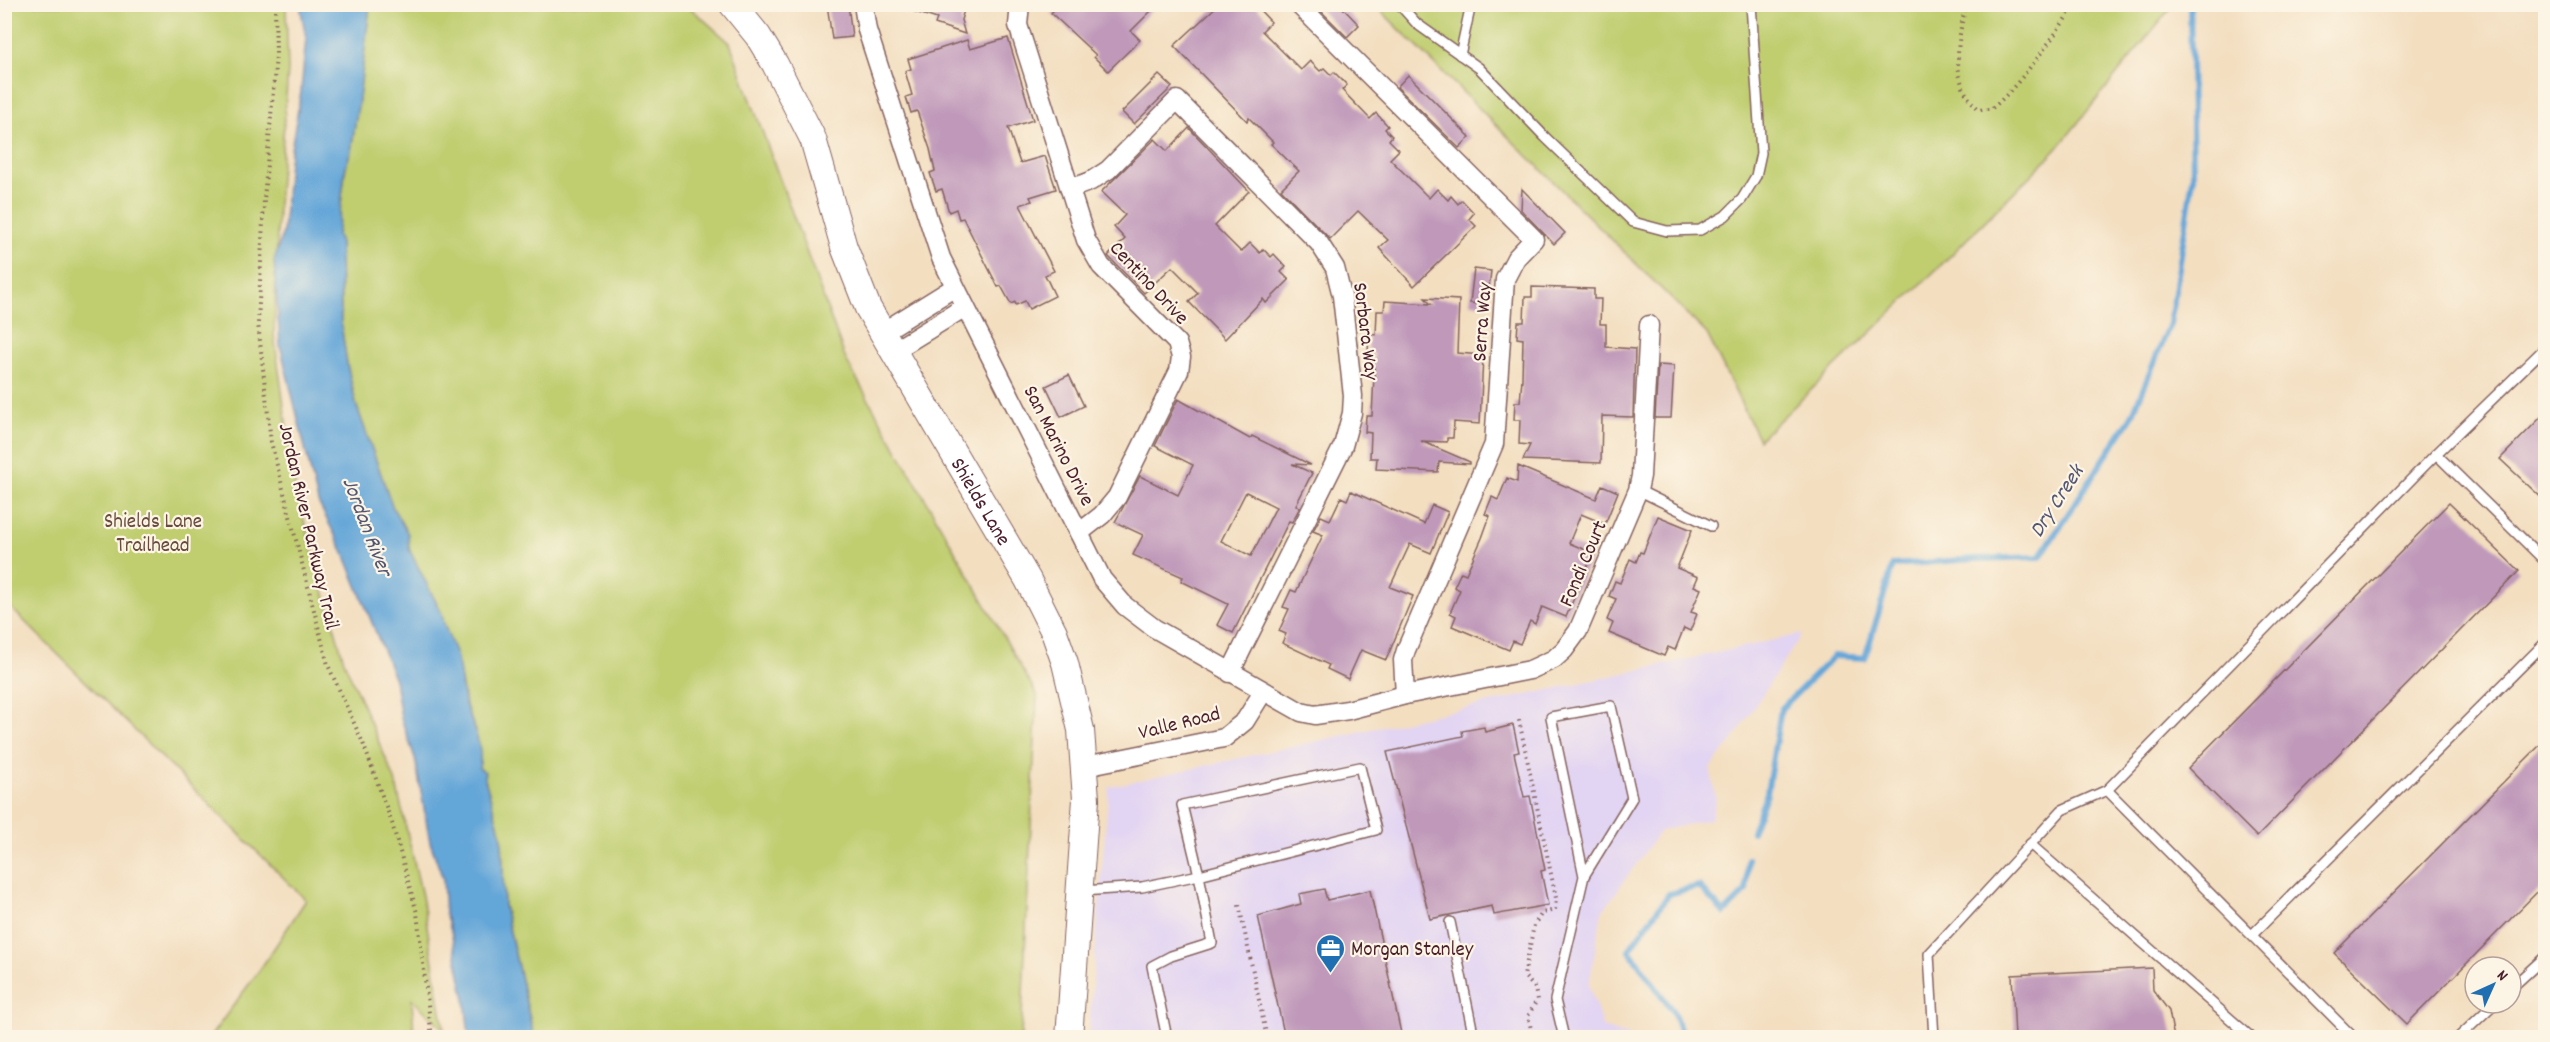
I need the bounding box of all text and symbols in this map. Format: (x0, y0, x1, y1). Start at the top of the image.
street label: Centino Drive (1101, 235, 1195, 333)
street label: Sorbara Way (1343, 281, 1385, 382)
street label: Serra Way (1466, 281, 1502, 363)
street label: San Marino Drive (1014, 381, 1101, 512)
street label: Jordan River Parkway Trail (269, 420, 345, 633)
street label: Shields Lane (941, 453, 1017, 552)
water label: Dry Creek (2023, 458, 2094, 544)
water label: Jordan River (333, 473, 400, 584)
park label: Shields Lane Trailhead (104, 508, 202, 562)
street label: Fondi Court (1553, 516, 1616, 612)
street label: Valle Road (1136, 700, 1224, 750)
office icon: Morgan Stanley (1314, 932, 1346, 974)
place label: Morgan Stanley (1351, 936, 1474, 966)
north arrow (2463, 955, 2523, 1015)
text: N (2491, 965, 2513, 987)

